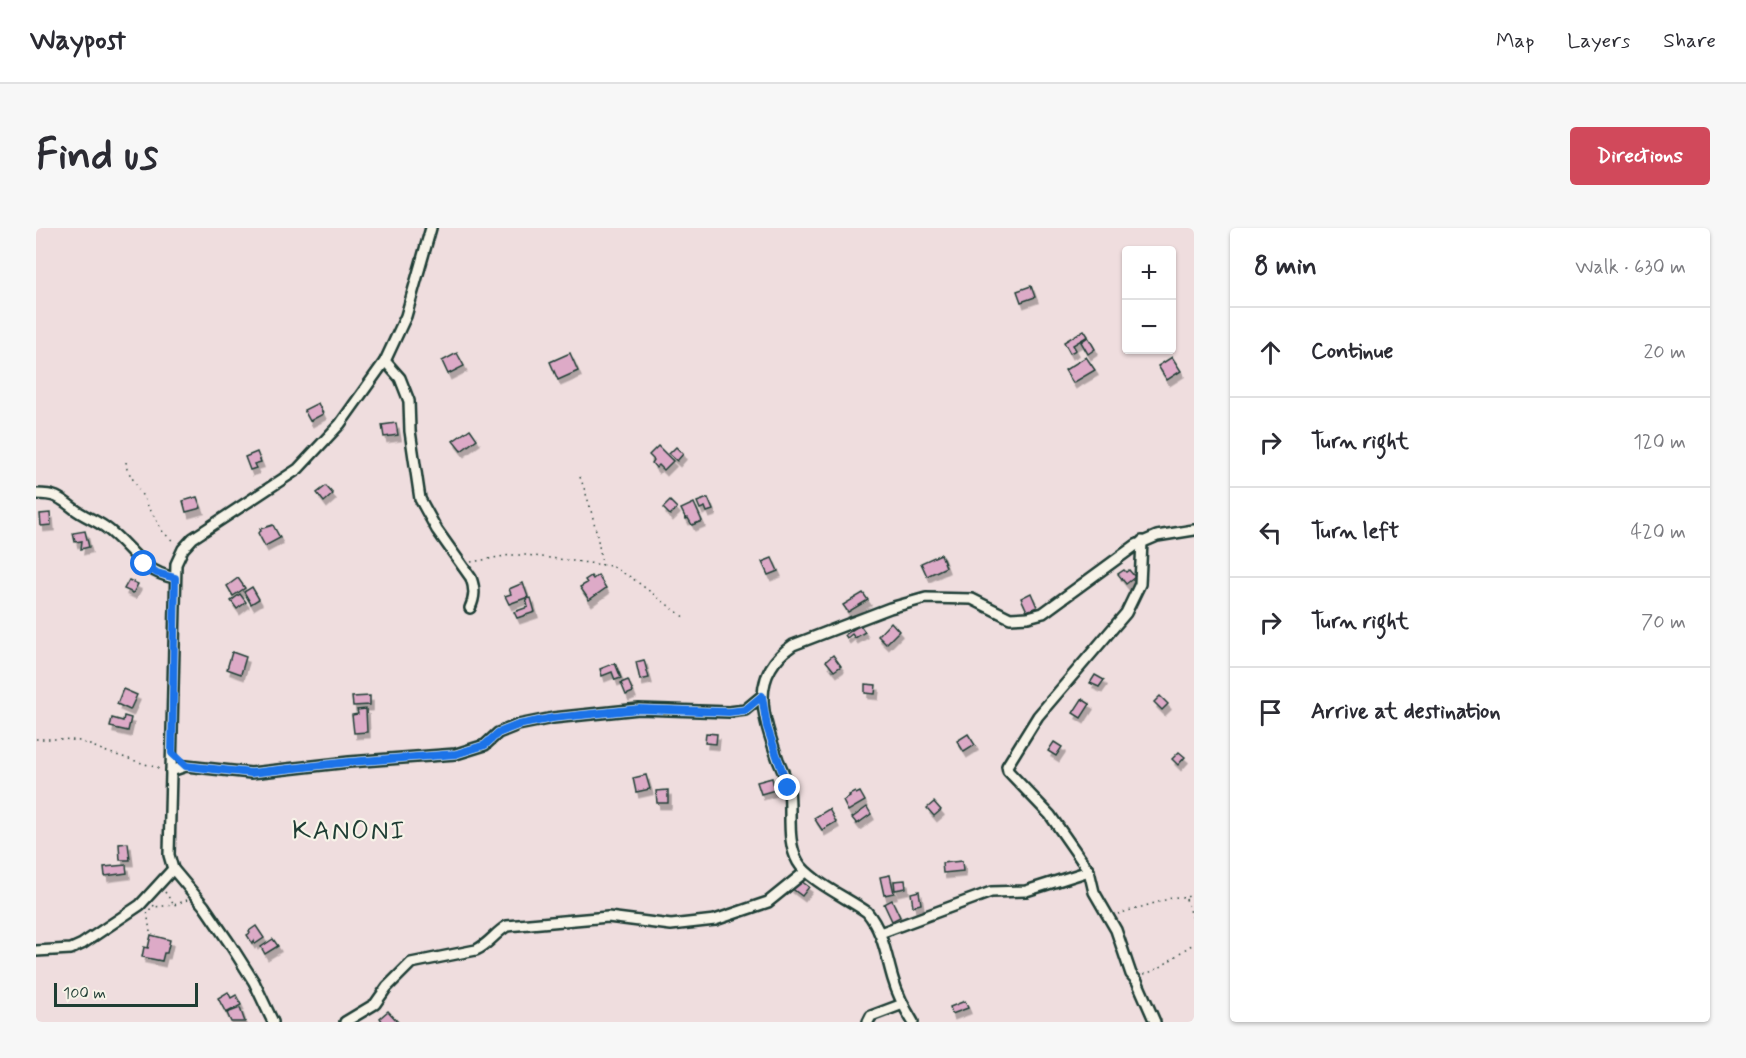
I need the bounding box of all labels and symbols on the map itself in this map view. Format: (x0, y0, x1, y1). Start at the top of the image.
route start (130, 550, 156, 576)
route end (774, 774, 800, 800)
district label: KANONI (292, 814, 406, 849)
scale bar (54, 980, 198, 1008)

